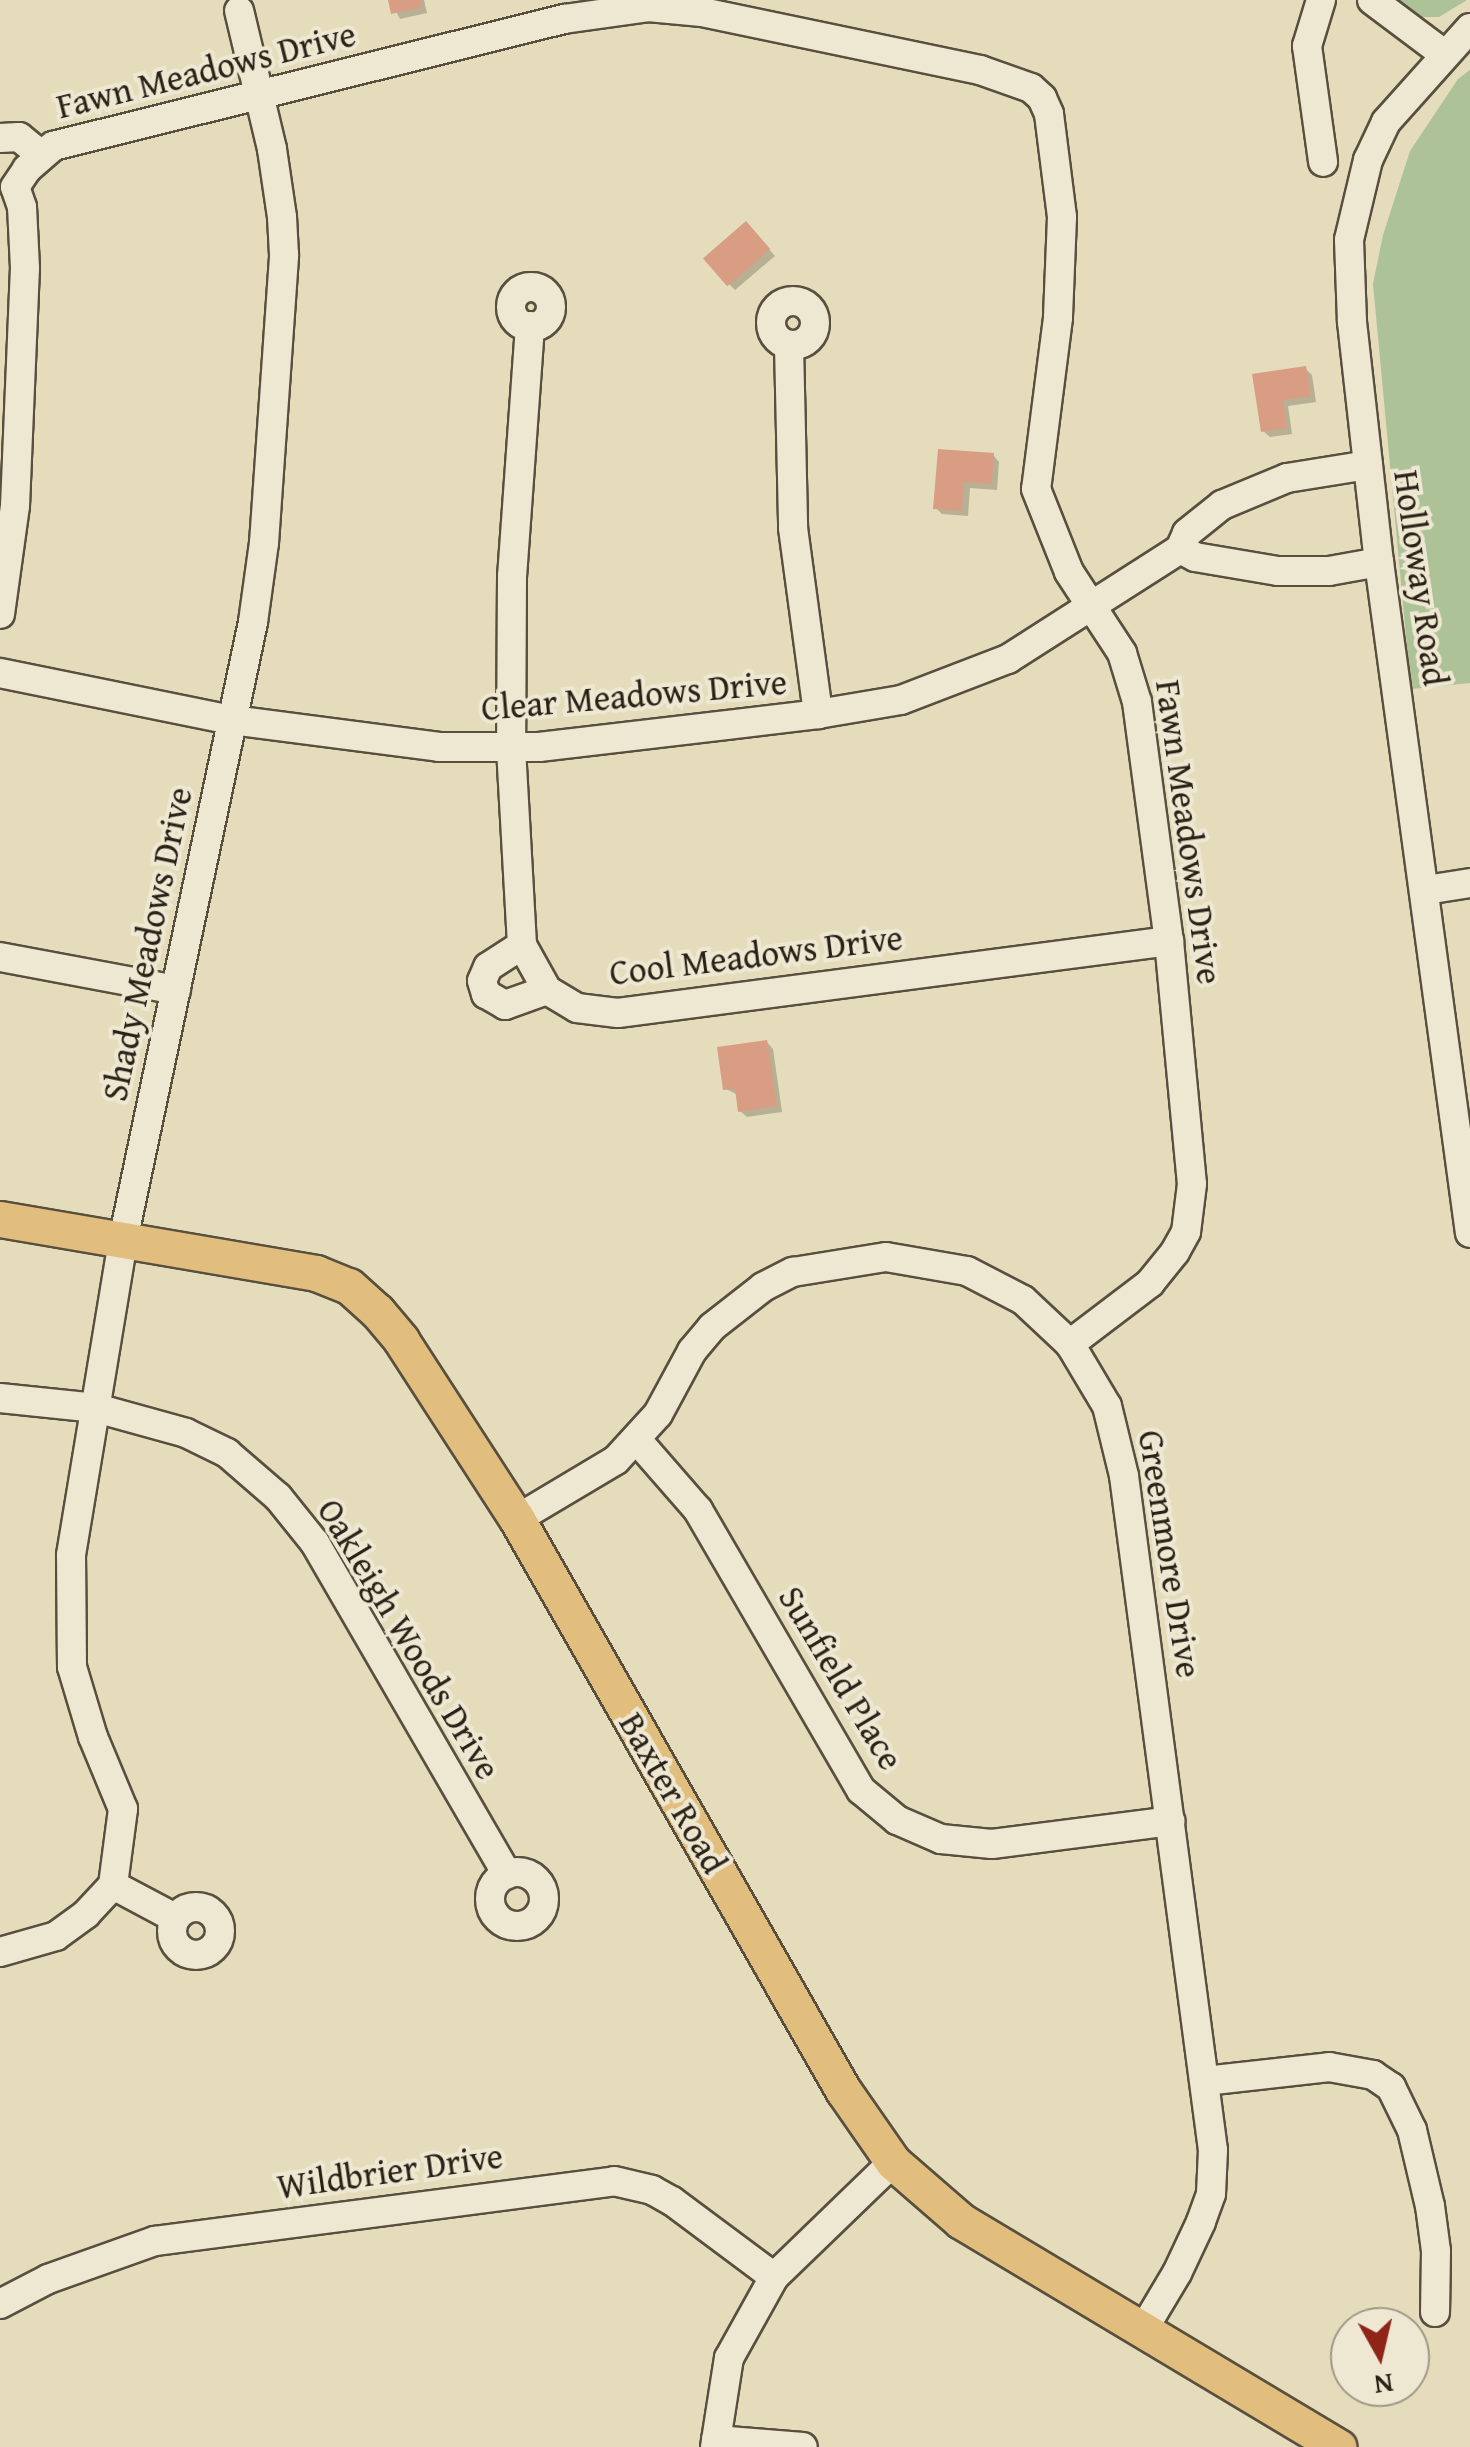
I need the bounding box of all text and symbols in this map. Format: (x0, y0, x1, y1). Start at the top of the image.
street label: Fawn Meadows Drive (52, 13, 360, 127)
street label: Holloway Road (1385, 467, 1457, 689)
street label: Clear Meadows Drive (479, 661, 789, 729)
street label: Fawn Meadows Drive (1147, 677, 1231, 987)
street label: Shady Meadows Drive (93, 783, 201, 1105)
street label: Cool Meadows Drive (607, 916, 905, 994)
street label: Greenmore Drive (1130, 1427, 1210, 1681)
street label: Oakleigh Woods Drive (309, 1491, 509, 1787)
street label: Sunfield Place (770, 1579, 912, 1777)
street label: Baxter Road (610, 1705, 736, 1881)
street label: Wildbrier Drive (274, 2134, 506, 2208)
north arrow (1330, 2307, 1430, 2407)
text: N (1372, 2364, 1396, 2407)

